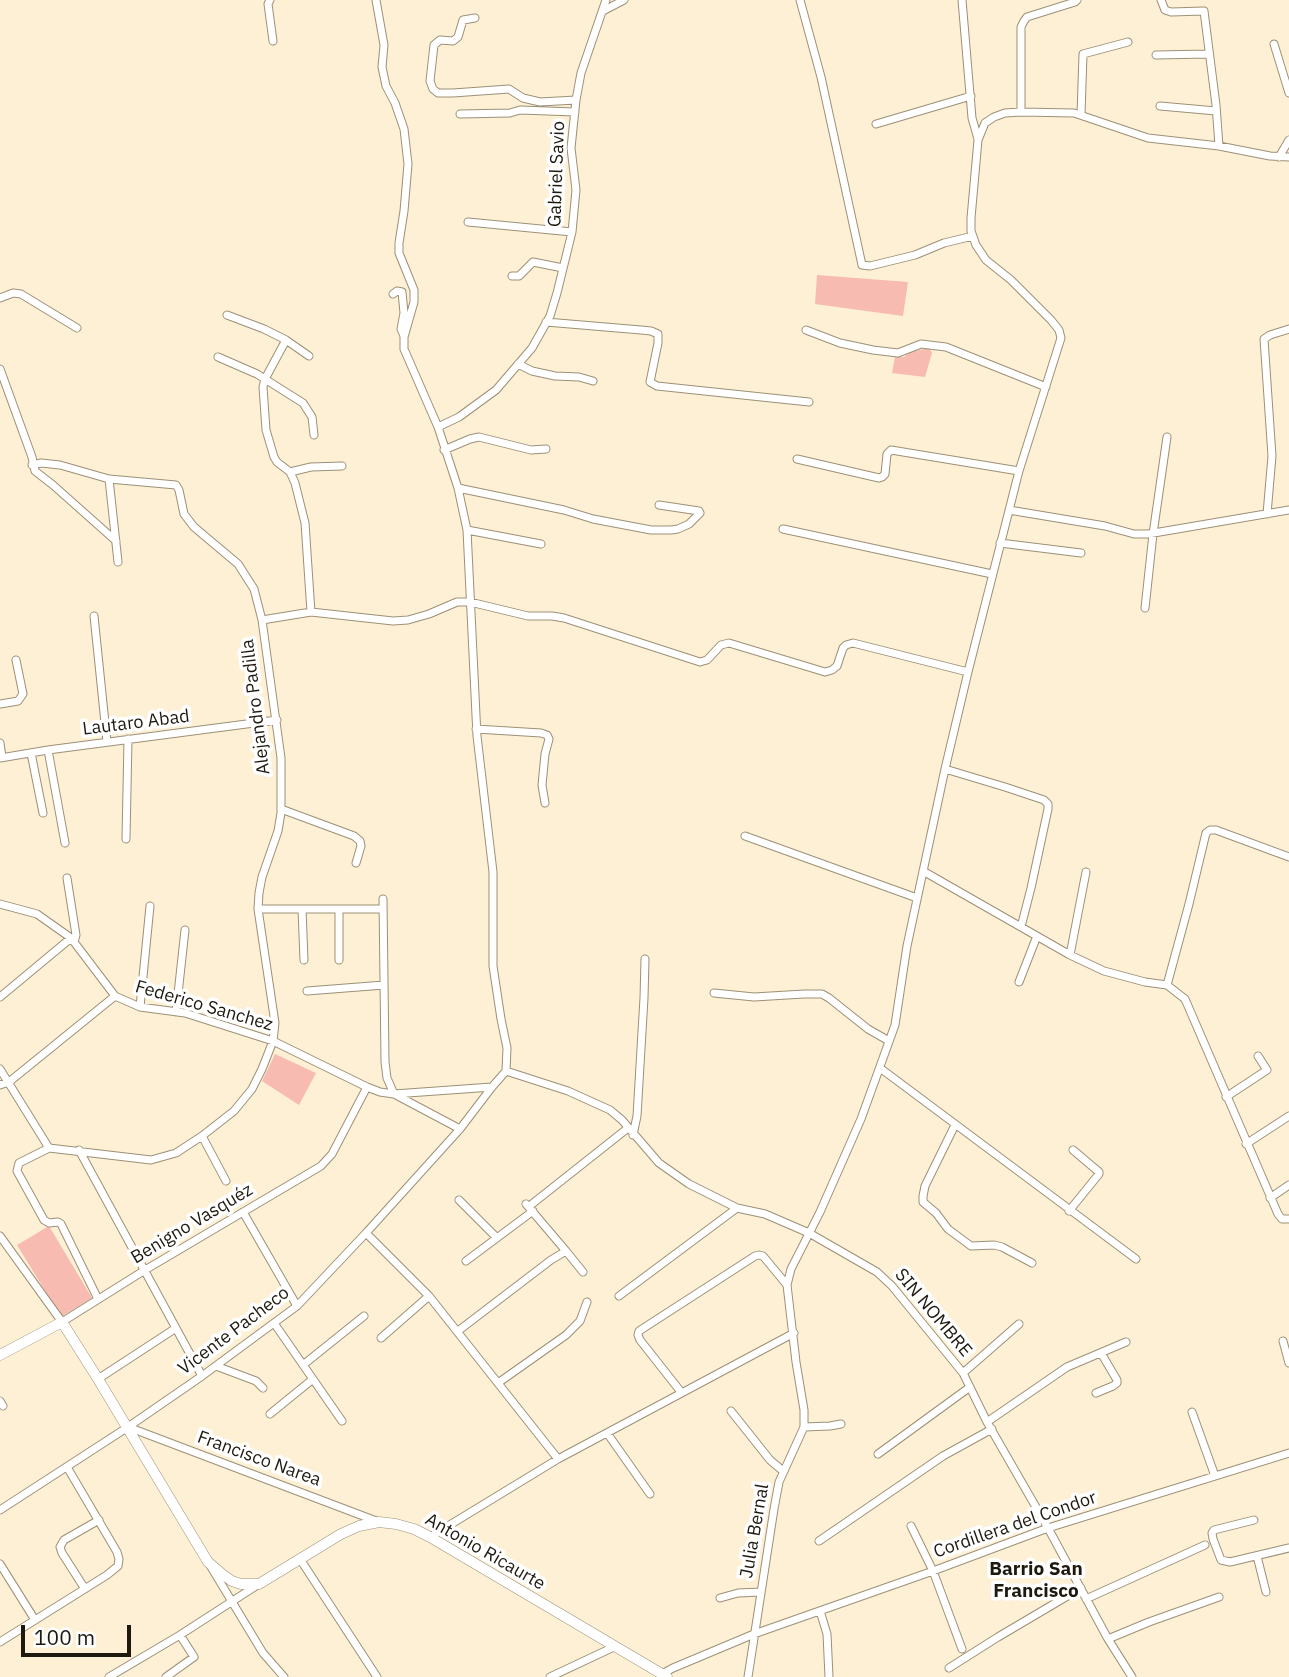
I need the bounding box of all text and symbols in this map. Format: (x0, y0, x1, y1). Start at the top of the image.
street label: Gabriel Savio (544, 121, 570, 227)
street label: Alejandro Padilla (237, 638, 275, 776)
street label: Lautaro Abad (81, 706, 191, 740)
street label: Federico Sanchez (133, 976, 275, 1036)
street label: Benigno Vasquéz (127, 1179, 257, 1269)
street label: SIN NOMBRE (890, 1265, 976, 1361)
street label: Vicente Pacheco (174, 1282, 294, 1380)
street label: Francisco Narea (194, 1427, 324, 1491)
street label: Julia Bernal (736, 1482, 774, 1580)
street label: Cordillera del Condor (931, 1487, 1099, 1563)
street label: Antonio Ricaurte (421, 1509, 549, 1595)
district label: Barrio San Francisco (989, 1559, 1083, 1603)
scale bar (24, 1610, 135, 1654)
text: 100 m (34, 1623, 95, 1651)

